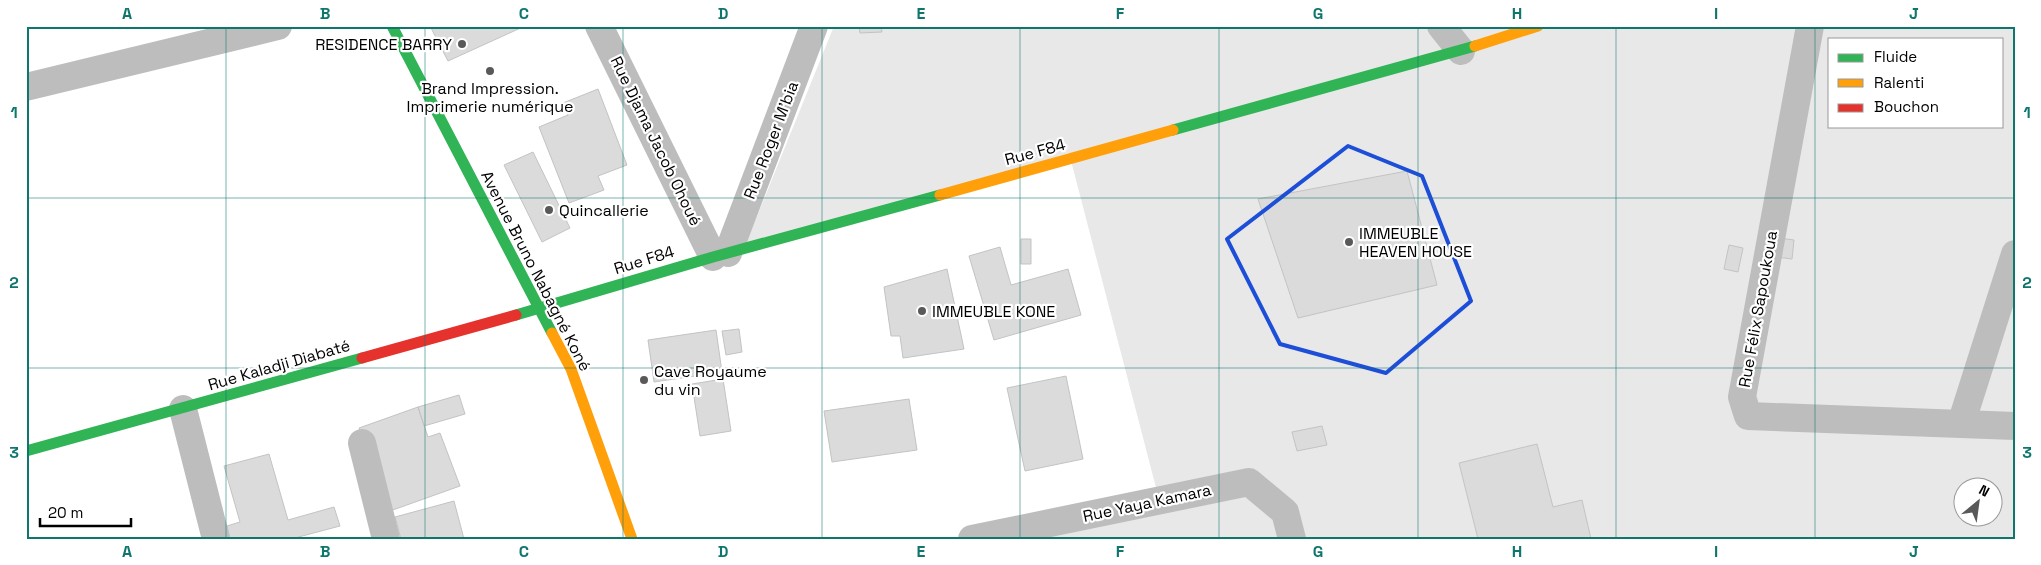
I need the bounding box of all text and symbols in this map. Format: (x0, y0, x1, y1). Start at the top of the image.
text: A (122, 3, 132, 24)
text: B (320, 3, 330, 24)
text: C (519, 3, 529, 24)
text: D (718, 3, 728, 24)
text: E (917, 3, 926, 24)
text: F (1116, 3, 1125, 24)
text: G (1313, 3, 1323, 24)
text: H (1512, 3, 1522, 24)
text: I (1714, 3, 1718, 24)
text: J (1909, 3, 1919, 24)
place label: RESIDENCE BARRY (315, 34, 452, 55)
marker: RESIDENCE BARRY (456, 38, 468, 50)
legend (1828, 38, 2004, 128)
text: Fluide (1874, 47, 1917, 66)
street label: Rue Djama Jacob Ohoué (606, 53, 706, 229)
marker: Brand Impression. Imprimerie numérique (484, 65, 496, 77)
text: Ralenti (1874, 73, 1924, 92)
place label: Brand Impression. Imprimerie numérique (407, 78, 573, 117)
street label: Rue Roger M'bia (739, 78, 803, 202)
text: Bouchon (1874, 97, 1939, 116)
text: 1 (10, 102, 18, 123)
text: 1 (2023, 102, 2031, 123)
street label: Rue F84 (1002, 134, 1068, 170)
street label: Avenue Bruno Nabagné Koné (476, 167, 596, 375)
place label: Quincallerie (559, 200, 649, 221)
marker: Quincallerie (543, 204, 555, 216)
place label: IMMEUBLE HEAVEN HOUSE (1359, 223, 1472, 262)
street label: Rue Félix Sapoukoua (1734, 229, 1782, 389)
marker: IMMEUBLE HEAVEN HOUSE (1343, 236, 1355, 248)
street label: Rue F84 (611, 241, 677, 279)
text: 2 (9, 272, 19, 293)
text: 2 (2022, 272, 2032, 293)
place label: IMMEUBLE KONE (932, 301, 1055, 322)
marker: IMMEUBLE KONE (916, 305, 928, 317)
street label: Rue Kaladji Diabaté (205, 335, 353, 395)
place label: Cave Royaume du vin (654, 361, 767, 400)
marker: Cave Royaume du vin (638, 374, 650, 386)
text: 3 (9, 442, 19, 463)
text: 3 (2022, 442, 2032, 463)
north arrow (1954, 478, 2004, 528)
street label: Rue Yaya Kamara (1081, 479, 1213, 527)
text: N (1976, 480, 1993, 501)
scale bar (40, 495, 131, 527)
text: 20 m (48, 503, 83, 522)
text: A (122, 541, 132, 562)
text: B (320, 541, 330, 562)
text: C (519, 541, 529, 562)
text: D (718, 541, 728, 562)
text: E (917, 541, 926, 562)
text: F (1116, 541, 1125, 562)
text: G (1313, 541, 1323, 562)
text: H (1512, 541, 1522, 562)
text: I (1714, 541, 1718, 562)
text: J (1909, 541, 1919, 562)

